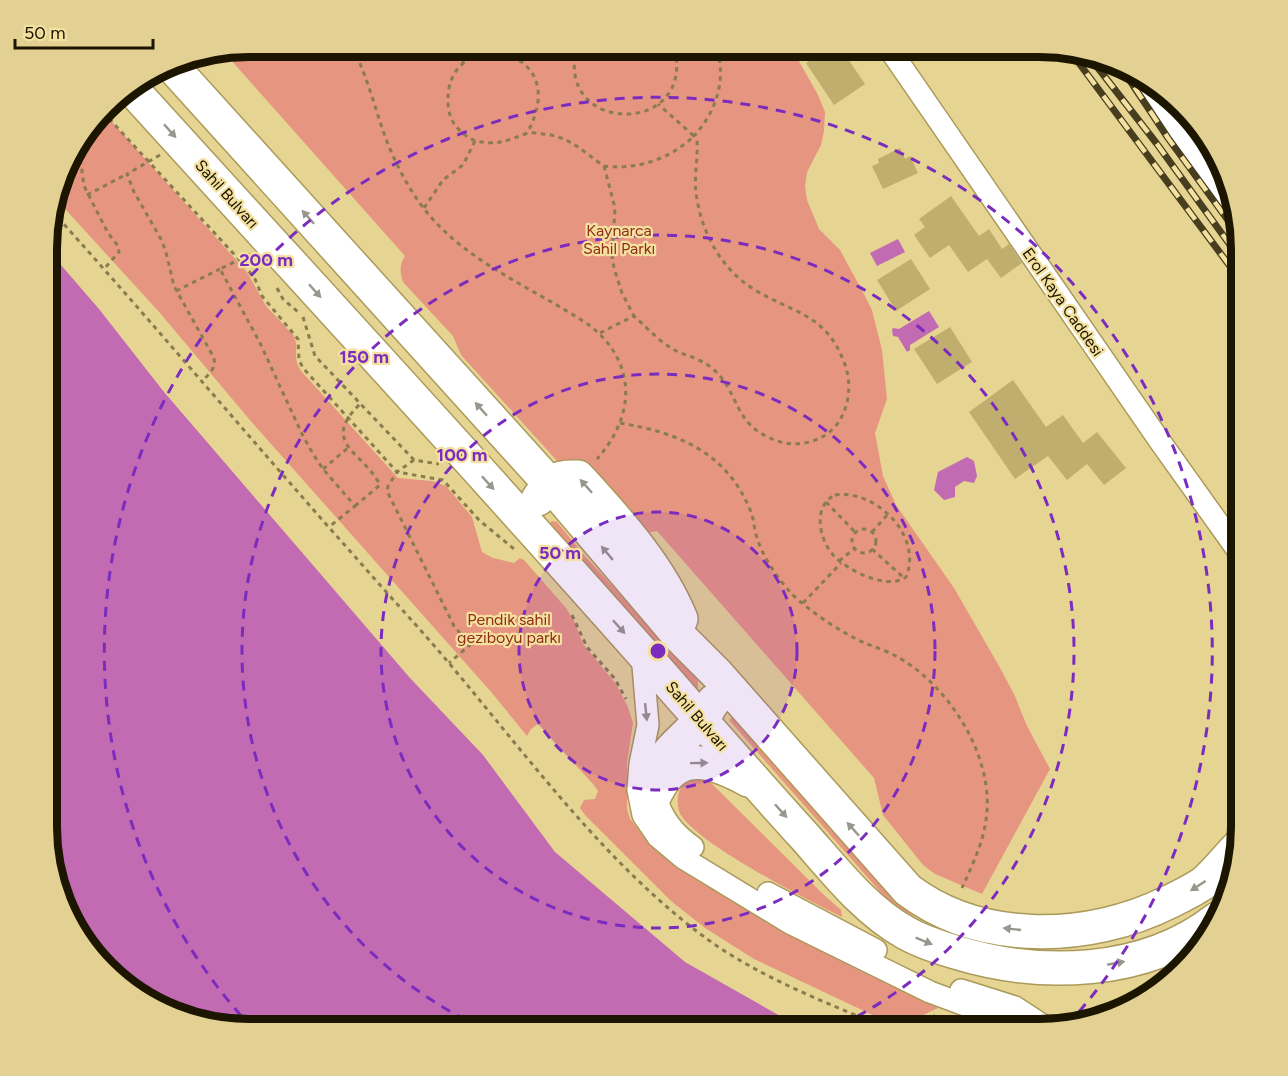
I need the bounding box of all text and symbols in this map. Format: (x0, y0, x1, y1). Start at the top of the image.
scale bar (15, 12, 153, 50)
text: 50 m (24, 22, 66, 44)
one-way arrow (163, 123, 176, 138)
street label: Sahil Bulvarı (191, 156, 263, 232)
one-way arrow (301, 210, 315, 225)
park label: Kaynarca Sahil Parkı (583, 221, 655, 258)
street label: Erol Kaya Caddesi (1019, 244, 1107, 360)
text: 200 m (239, 249, 293, 271)
one-way arrow (308, 284, 322, 299)
text: 150 m (339, 346, 389, 368)
one-way arrow (475, 402, 488, 417)
text: 100 m (437, 444, 487, 466)
one-way arrow (481, 475, 495, 490)
one-way arrow (580, 479, 593, 494)
text: 50 m (539, 542, 581, 564)
one-way arrow (601, 545, 614, 561)
park label: Pendik sahil geziboyu parkı (457, 610, 561, 647)
one-way arrow (612, 620, 626, 635)
centre of rings (648, 641, 668, 661)
street label: Sahil Bulvarı (662, 677, 732, 755)
one-way arrow (641, 702, 651, 721)
one-way arrow (689, 758, 708, 768)
one-way arrow (774, 804, 788, 819)
one-way arrow (847, 822, 860, 837)
one-way arrow (1189, 880, 1206, 891)
one-way arrow (1002, 924, 1021, 934)
one-way arrow (916, 936, 934, 946)
one-way arrow (1106, 958, 1125, 967)

